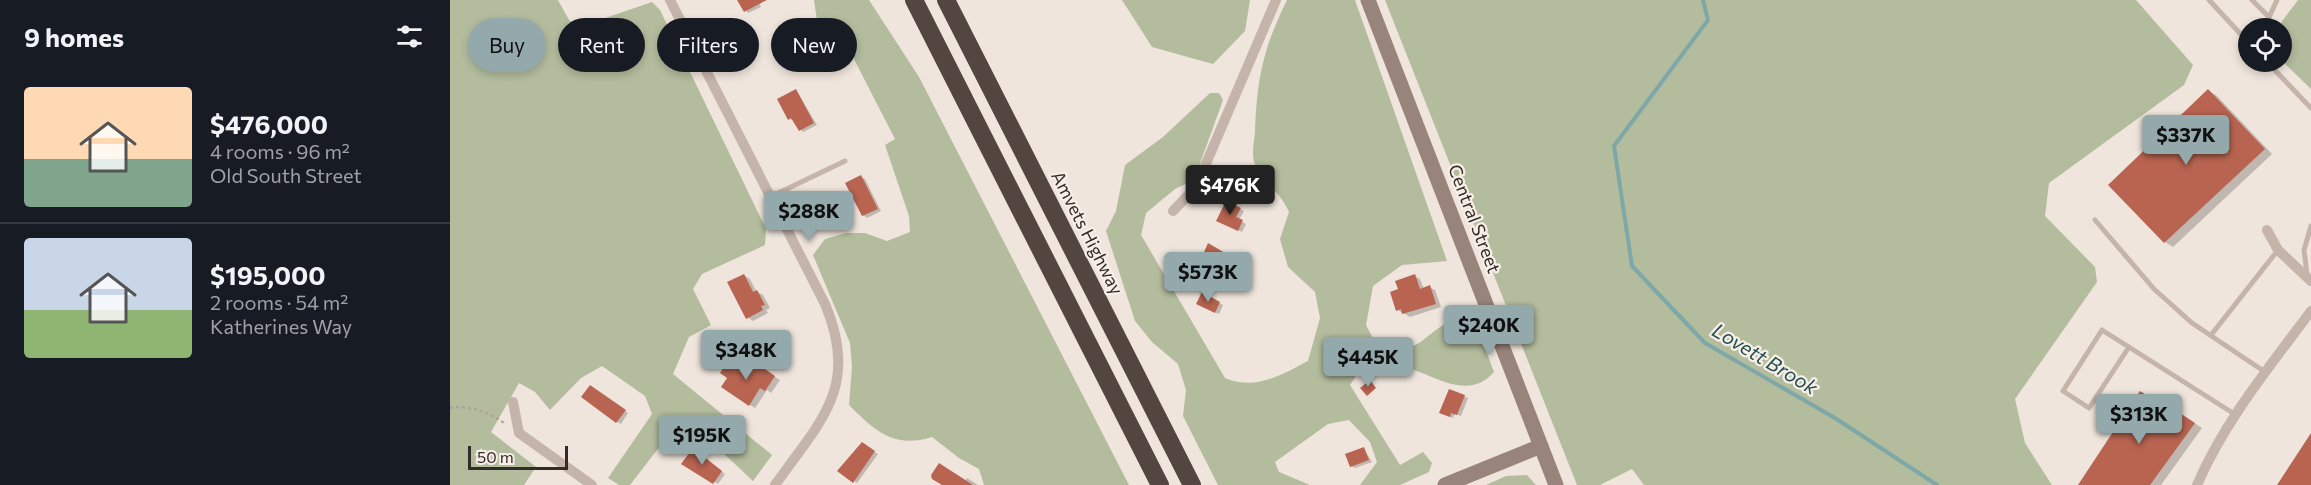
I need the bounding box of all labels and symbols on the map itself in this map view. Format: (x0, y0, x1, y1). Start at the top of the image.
pin: $337K (2144, 115, 2228, 166)
street label: Central Street (1444, 161, 1506, 276)
pin: $476K (1188, 165, 1272, 216)
street label: Amvets Highway (1047, 167, 1129, 298)
pin: $288K (767, 191, 851, 242)
pin: $573K (1166, 252, 1250, 303)
pin: $240K (1447, 305, 1531, 356)
water label: Lovett Brook (1708, 317, 1824, 400)
pin: $348K (704, 330, 788, 381)
pin: $445K (1326, 337, 1410, 388)
pin: $313K (2097, 394, 2181, 445)
pin: $195K (660, 415, 744, 466)
scale bar (468, 443, 568, 470)

